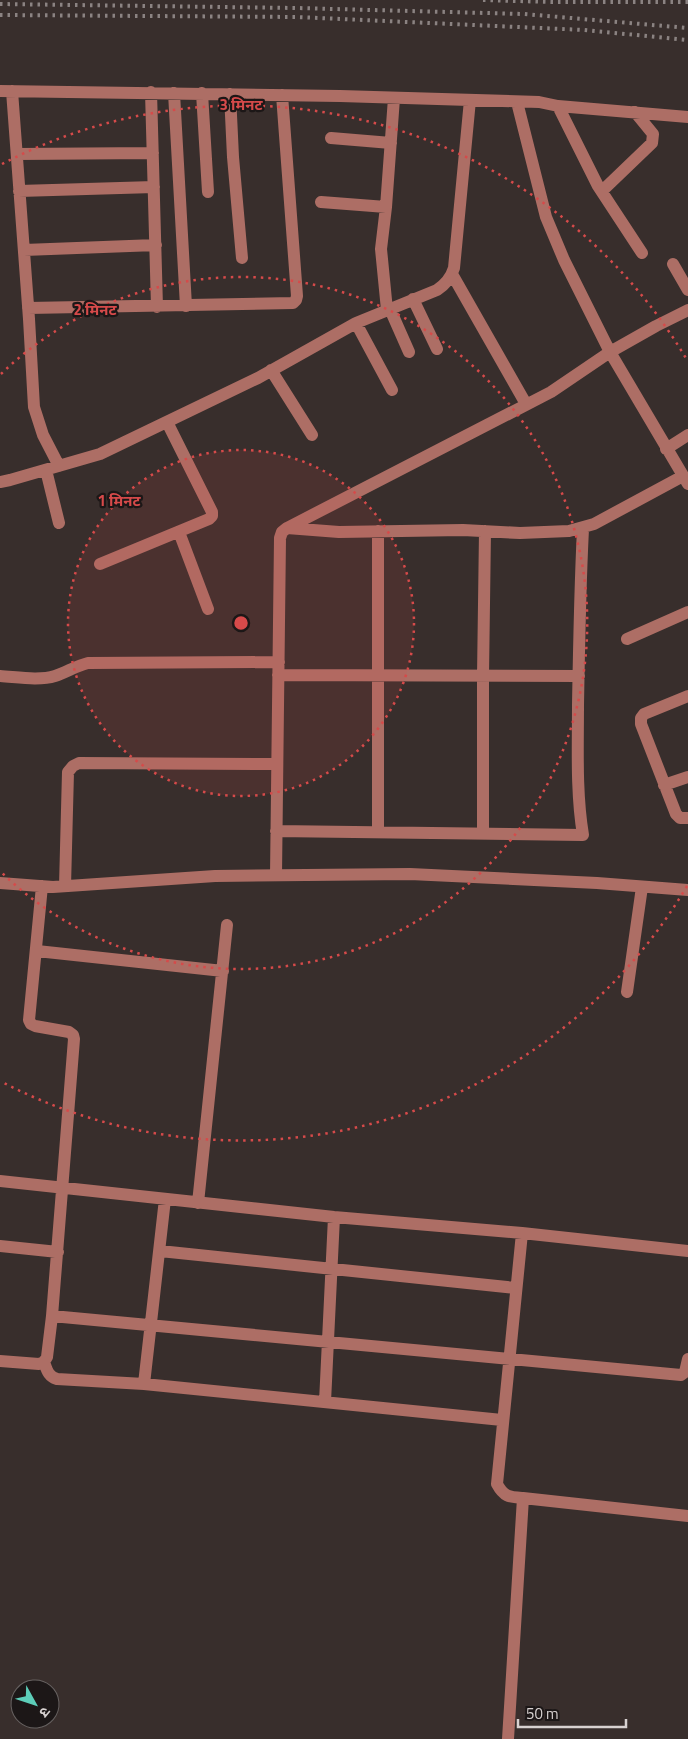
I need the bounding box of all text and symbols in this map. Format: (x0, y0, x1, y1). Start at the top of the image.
text: 3 मिनट (219, 93, 264, 116)
text: 2 मिनट (73, 298, 118, 321)
text: 1 मिनट (97, 489, 142, 512)
centre of rings (232, 614, 250, 632)
north arrow (10, 1679, 60, 1729)
scale bar (518, 1696, 626, 1728)
text: 50 m (526, 1702, 559, 1725)
text: उ (34, 1703, 56, 1723)

